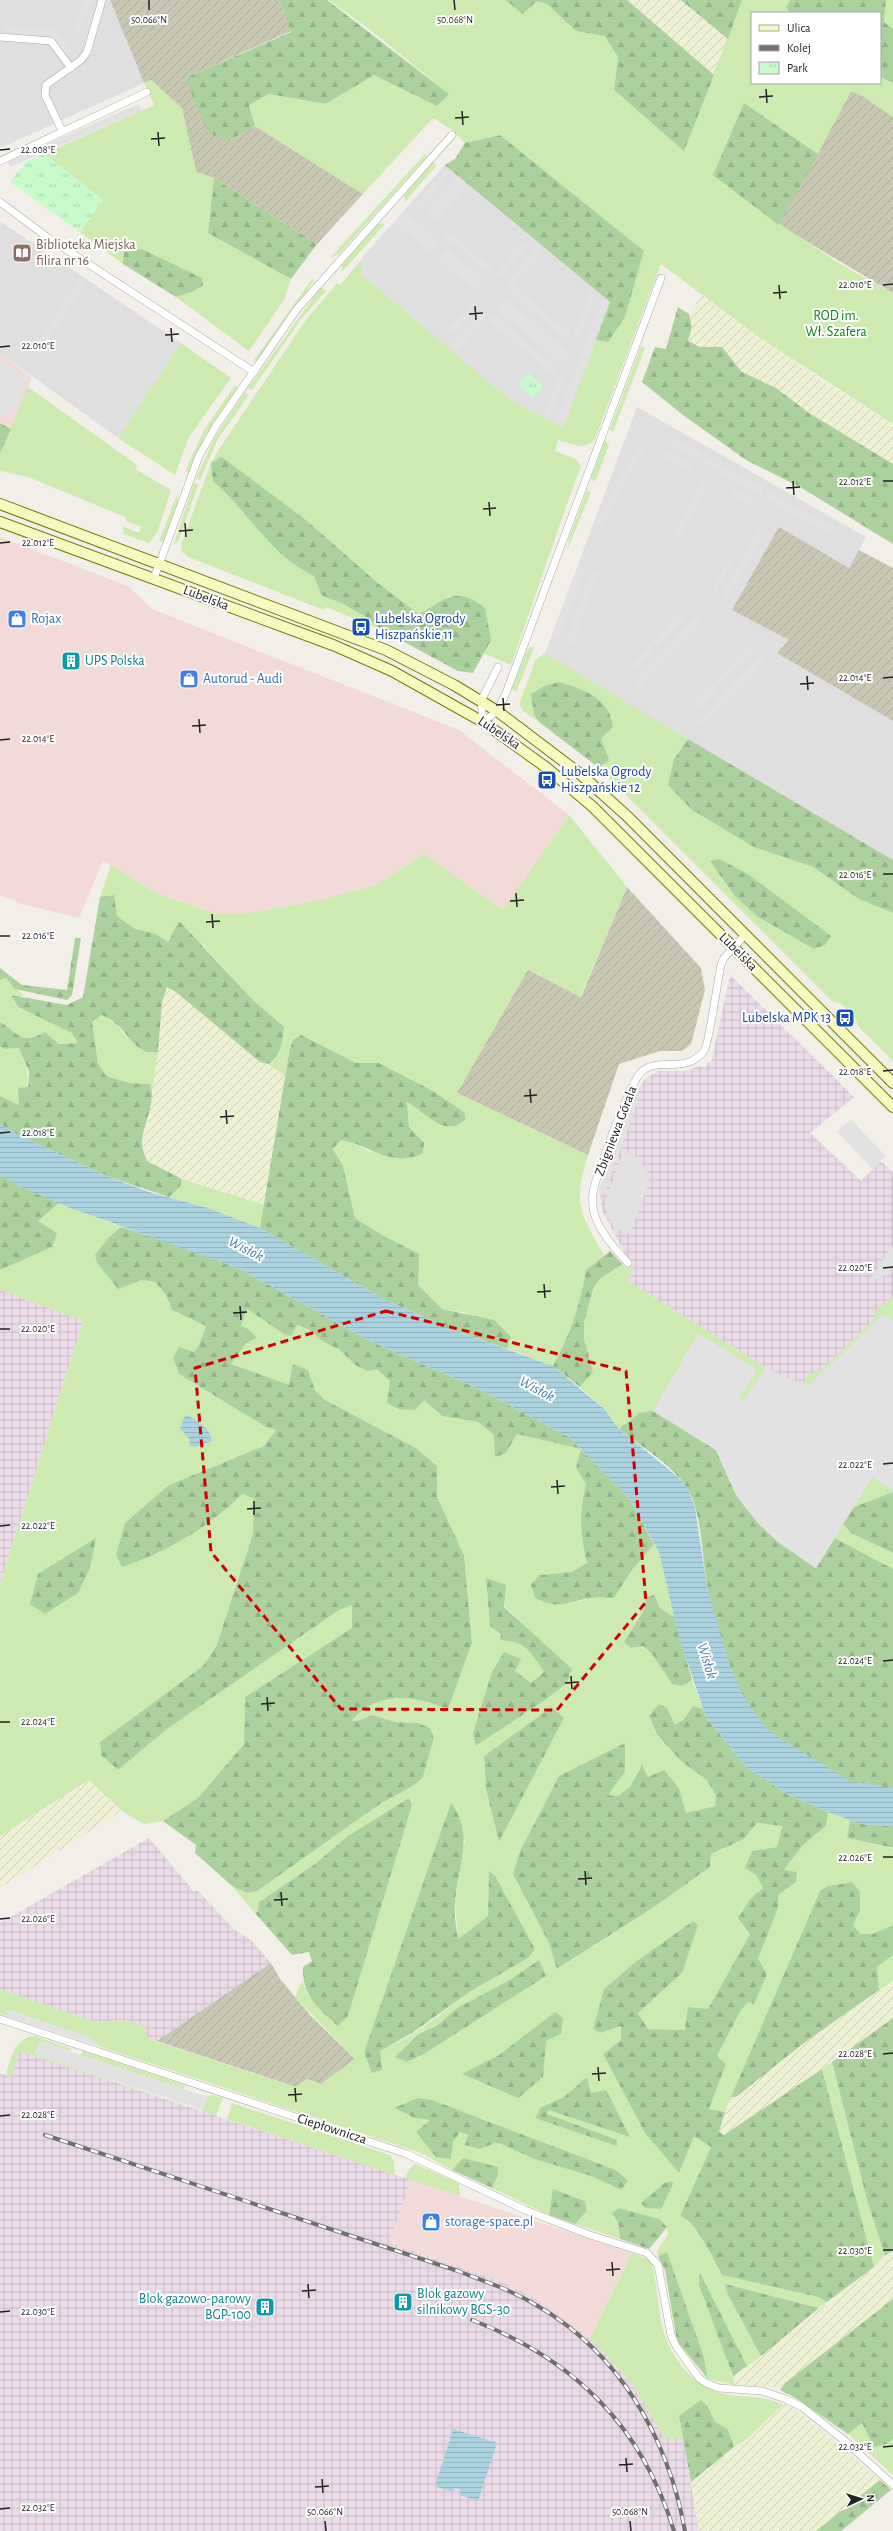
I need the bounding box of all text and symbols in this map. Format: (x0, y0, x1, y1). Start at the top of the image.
legend (751, 12, 881, 84)
text: 50.066°N (131, 15, 167, 25)
text: 50.068°N (437, 15, 473, 25)
text: Ulica (787, 22, 811, 34)
text: Kolej (787, 42, 811, 55)
text: Park (787, 62, 808, 74)
text: 22.008°E (21, 145, 55, 155)
place label: Biblioteka Miejska filira nr 16 (36, 238, 136, 268)
library icon: Biblioteka Miejska filira nr 16 (11, 242, 33, 264)
text: 22.010°E (838, 280, 872, 290)
park label: ROD im. Wł. Szafera (805, 309, 867, 339)
text: 22.010°E (21, 341, 55, 351)
text: 22.012°E (839, 477, 871, 487)
text: 22.012°E (22, 538, 54, 548)
street label: Lubelska (181, 583, 231, 613)
shop icon: Rojax (6, 608, 28, 630)
place label: Rojax (31, 612, 61, 626)
place label: Lubelska Ogrody Hiszpańskie 11 (375, 612, 465, 642)
bus stop icon: Lubelska Ogrody Hiszpańskie 11 (350, 616, 372, 638)
building icon: UPS Polska (60, 650, 82, 672)
place label: UPS Polska (85, 654, 145, 668)
shop icon: Autorud - Audi (178, 668, 200, 690)
place label: Autorud - Audi (203, 672, 282, 686)
text: 22.014°E (839, 673, 872, 683)
street label: Lubelska (475, 714, 523, 752)
text: 22.014°E (22, 734, 55, 744)
place label: Lubelska Ogrody Hiszpańskie 12 (561, 765, 651, 795)
bus stop icon: Lubelska Ogrody Hiszpańskie 12 (536, 769, 558, 791)
text: 22.016°E (839, 870, 871, 880)
street label: Lubelska (716, 930, 760, 974)
text: 22.016°E (22, 931, 54, 941)
bus stop icon: Lubelska MPK 13 (834, 1007, 856, 1029)
place label: Lubelska MPK 13 (742, 1011, 831, 1025)
text: 22.018°E (839, 1067, 871, 1077)
street label: Zbigniewa Górala (592, 1083, 640, 1178)
text: 22.018°E (22, 1128, 54, 1138)
water label: Wisłok (226, 1234, 266, 1264)
text: 22.020°E (838, 1263, 872, 1273)
text: 22.020°E (21, 1324, 55, 1334)
water label: Wisłok (517, 1374, 557, 1404)
text: 22.022°E (838, 1460, 872, 1470)
text: 22.022°E (21, 1521, 55, 1531)
water label: Wisłok (694, 1641, 720, 1681)
text: 22.024°E (838, 1656, 872, 1666)
text: 22.024°E (21, 1717, 55, 1727)
text: 22.026°E (838, 1853, 872, 1863)
text: 22.026°E (21, 1914, 55, 1924)
text: 22.028°E (838, 2049, 872, 2059)
text: 22.028°E (21, 2110, 55, 2120)
street label: Ciepłownicza (295, 2111, 369, 2147)
shop icon: storage-space.pl (420, 2211, 442, 2233)
place label: storage-space.pl (445, 2215, 533, 2229)
text: 22.030°E (838, 2246, 872, 2256)
place label: Blok gazowy silnikowy BGS-30 (417, 2287, 510, 2317)
building icon: Blok gazowy silnikowy BGS-30 (392, 2291, 414, 2313)
place label: Blok gazowo-parowy BGP-100 (139, 2292, 251, 2322)
building icon: Blok gazowo-parowy BGP-100 (254, 2296, 276, 2318)
text: 22.030°E (21, 2307, 55, 2317)
text: 22.032°E (838, 2442, 872, 2452)
north arrow (841, 2479, 881, 2519)
text: N (865, 2494, 876, 2503)
text: 22.032°E (21, 2503, 55, 2513)
text: 50.066°N (307, 2507, 343, 2517)
text: 50.068°N (612, 2507, 648, 2517)

